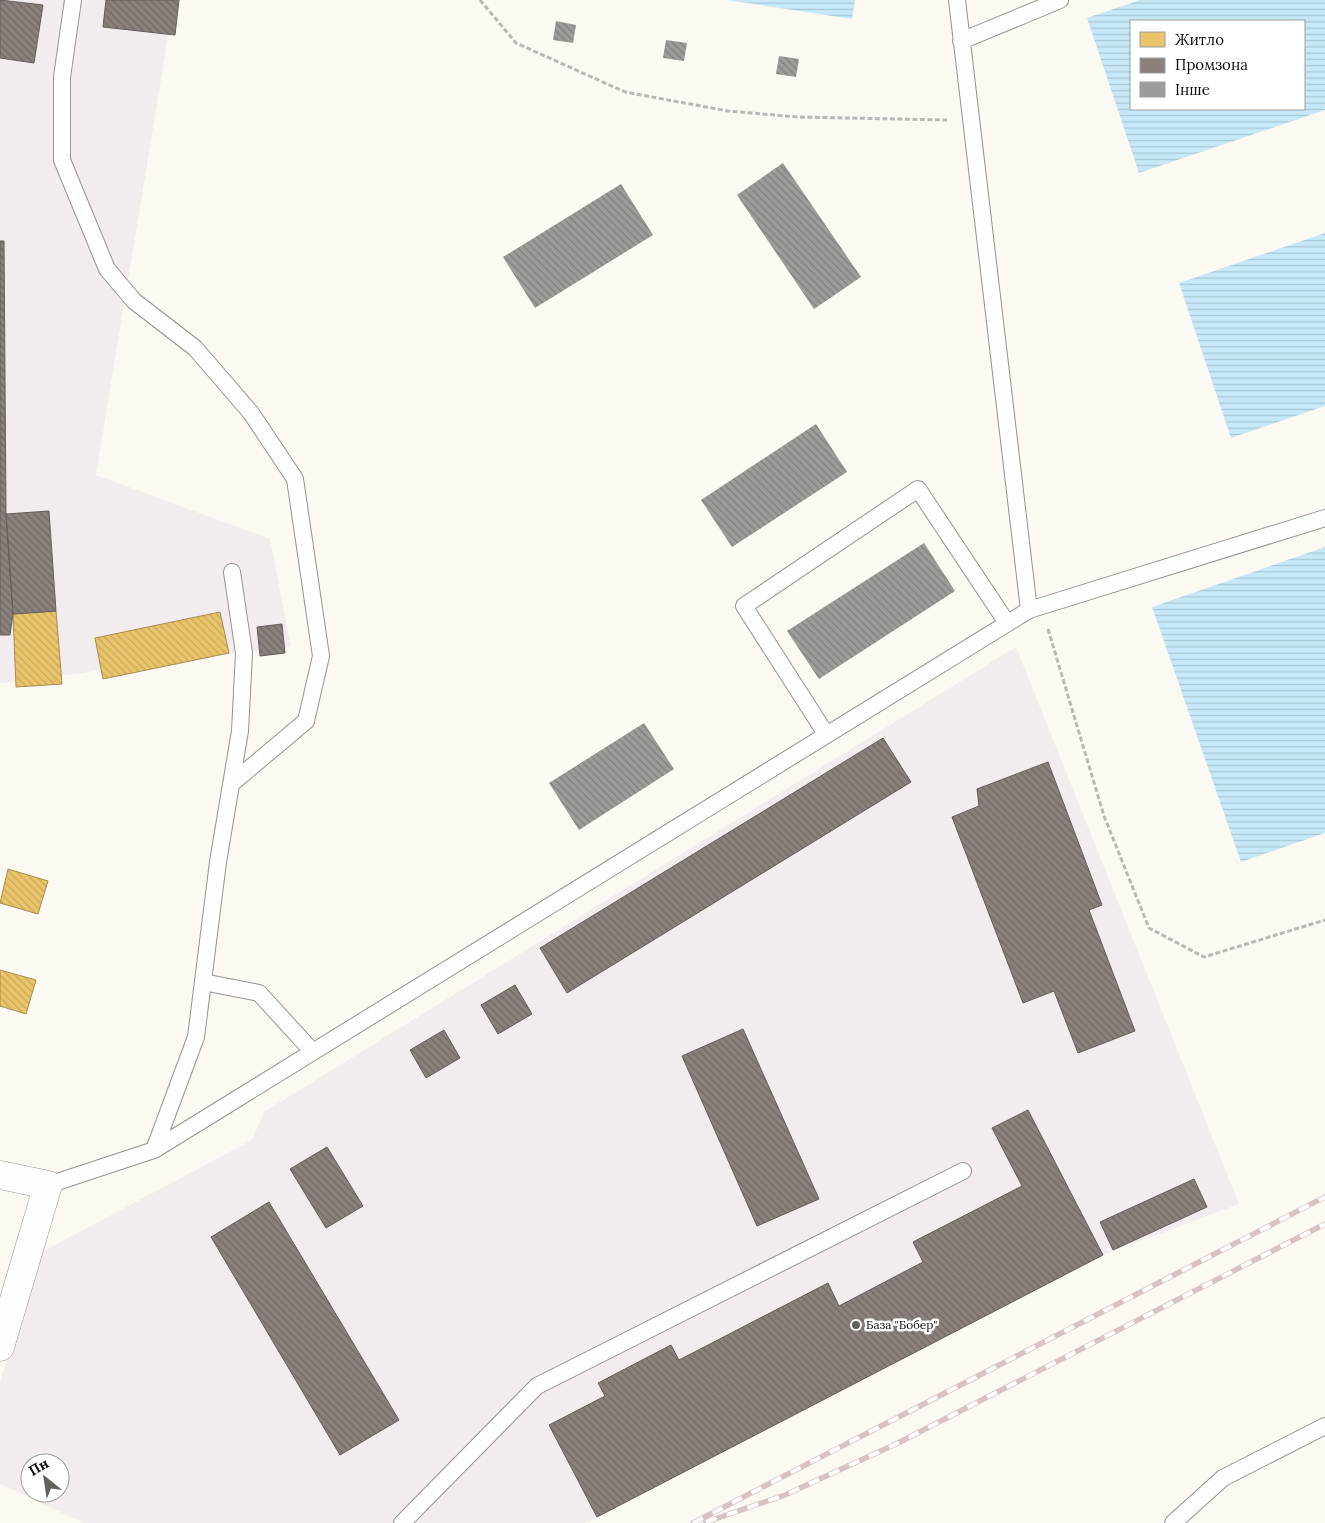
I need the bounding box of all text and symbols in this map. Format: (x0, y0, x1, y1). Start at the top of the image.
legend (1130, 20, 1305, 110)
text: Житло (1175, 30, 1224, 49)
text: Промзона (1175, 55, 1248, 74)
text: Інше (1175, 80, 1210, 99)
place label: База "Бобер" (866, 1317, 937, 1332)
marker: База "Бобер" (850, 1319, 862, 1331)
north arrow (20, 1453, 70, 1503)
text: Пн (25, 1454, 52, 1480)

